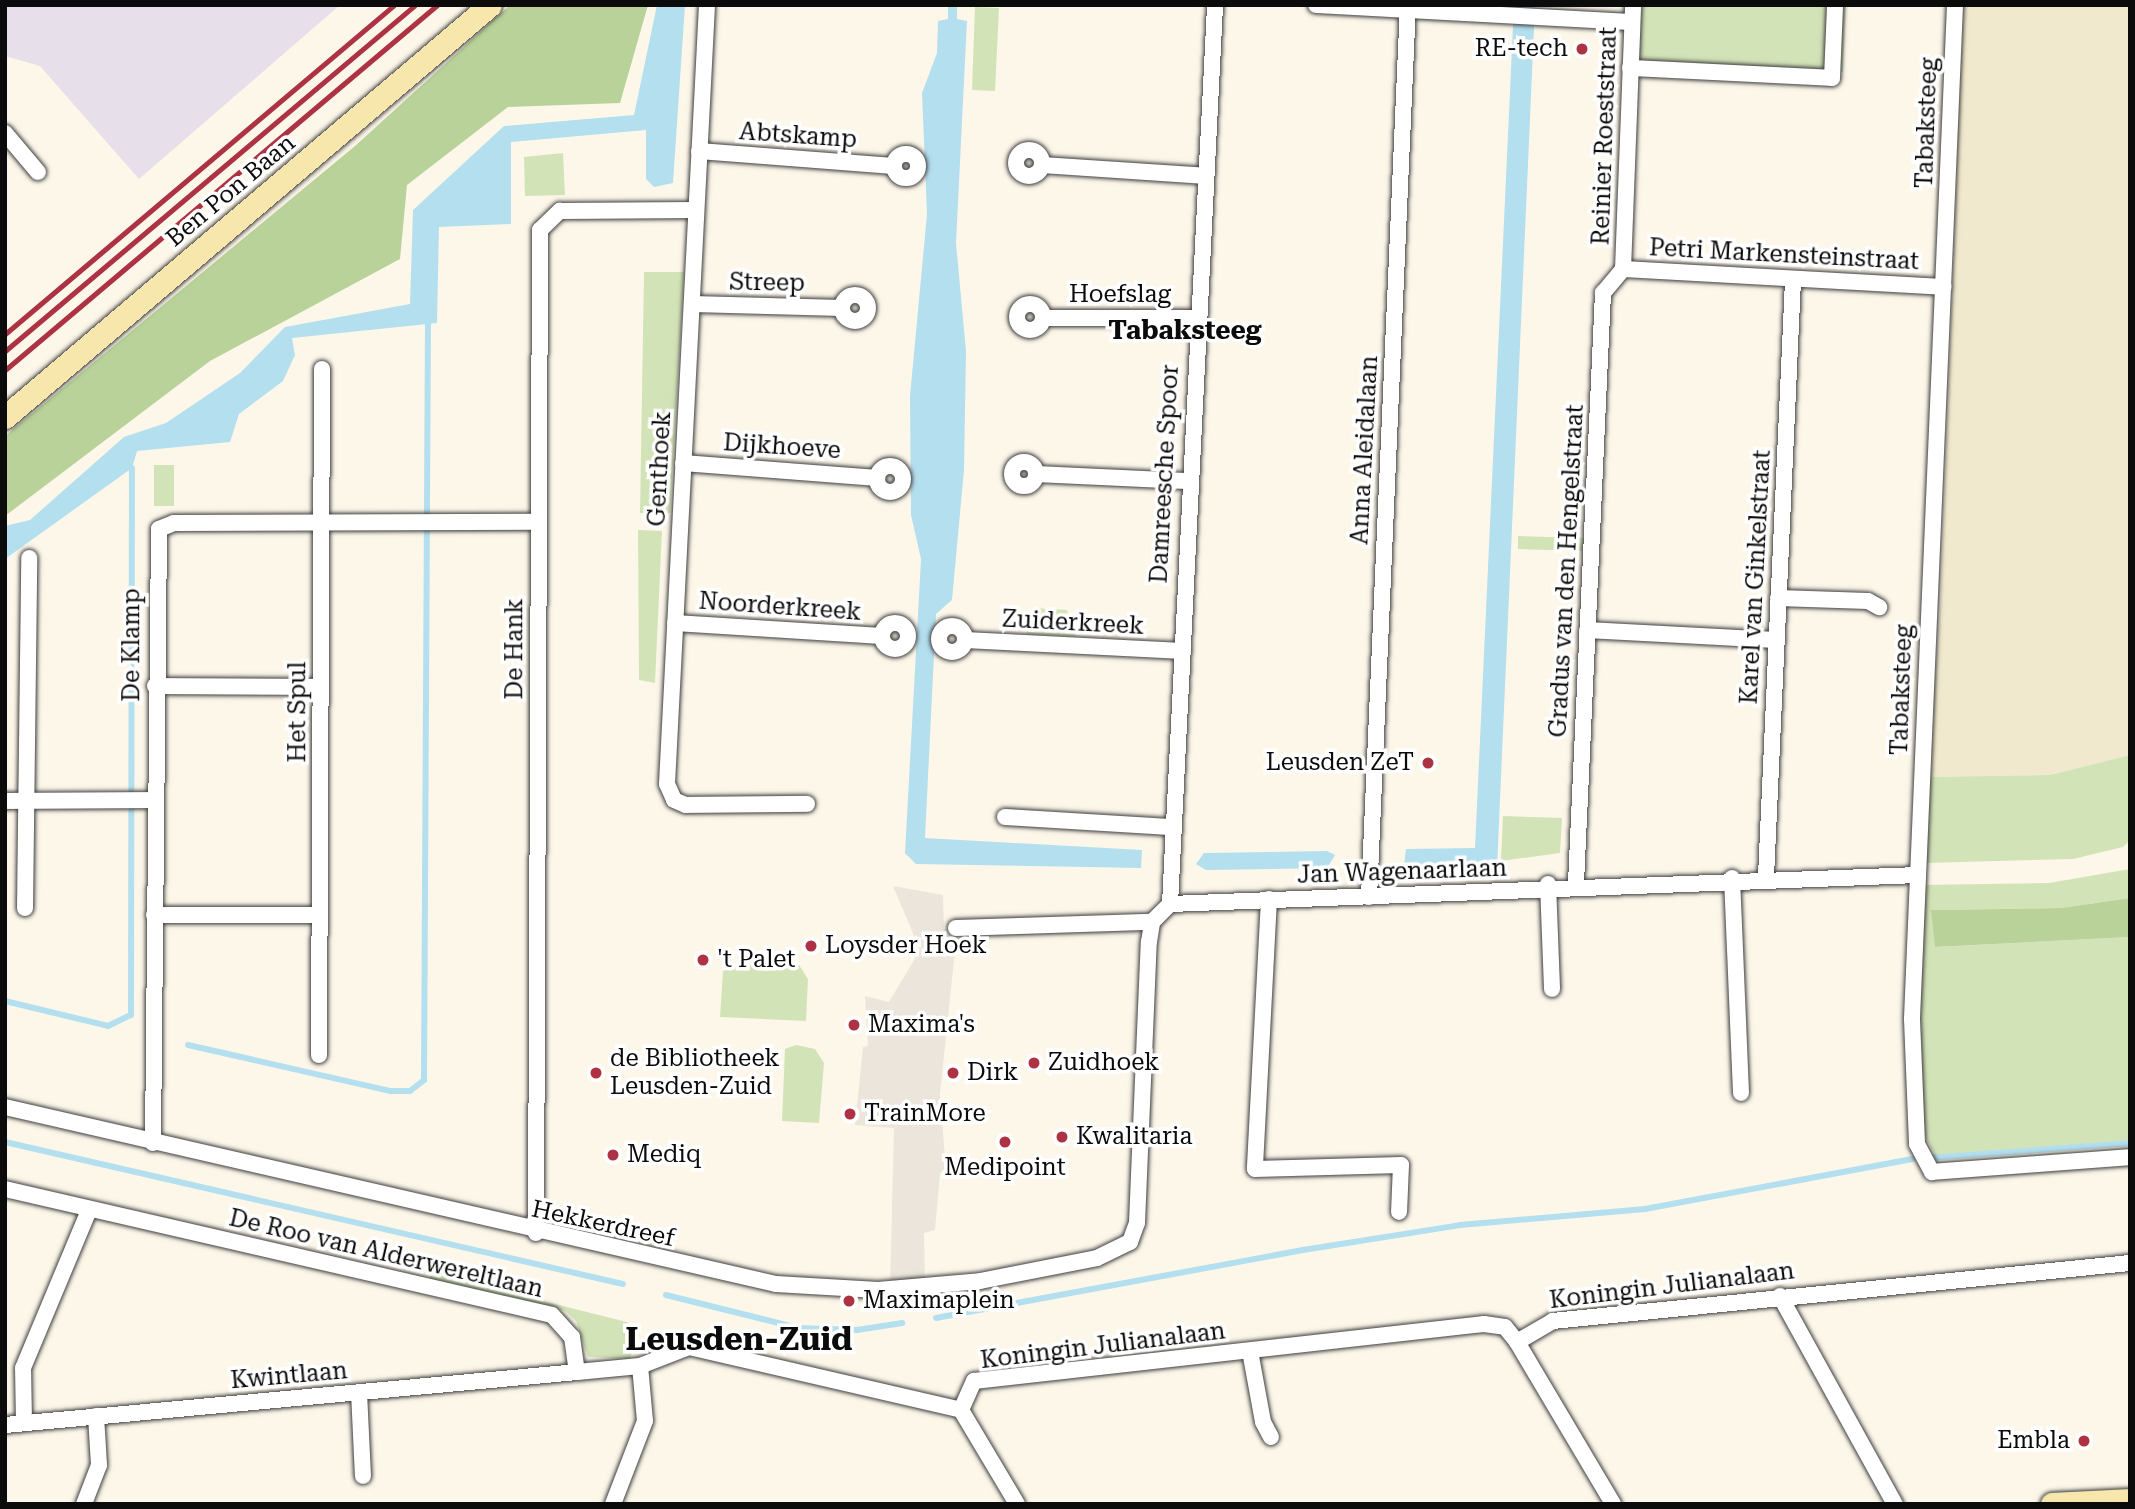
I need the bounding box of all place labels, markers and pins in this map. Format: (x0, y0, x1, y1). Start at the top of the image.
place label: RE-tech (1475, 35, 1568, 63)
marker: RE-tech (1574, 41, 1590, 57)
place label: Leusden ZeT (1266, 749, 1414, 777)
marker: Leusden ZeT (1420, 755, 1436, 771)
place label: Loysder Hoek (825, 932, 987, 960)
marker: Loysder Hoek (803, 938, 819, 954)
place label: 't Palet (717, 946, 795, 974)
marker: 't Palet (695, 952, 711, 968)
place label: Maxima's (868, 1011, 975, 1039)
marker: Maxima's (846, 1017, 862, 1033)
place label: de Bibliotheek Leusden-Zuid (610, 1045, 780, 1101)
place label: Zuidhoek (1048, 1049, 1159, 1077)
marker: Zuidhoek (1026, 1055, 1042, 1071)
place label: Dirk (967, 1059, 1018, 1087)
marker: de Bibliotheek Leusden-Zuid (588, 1065, 604, 1081)
marker: Dirk (945, 1065, 961, 1081)
place label: TrainMore (864, 1100, 986, 1128)
marker: TrainMore (842, 1106, 858, 1122)
place label: Kwalitaria (1076, 1123, 1192, 1151)
marker: Kwalitaria (1054, 1129, 1070, 1145)
marker: Medipoint (997, 1134, 1013, 1150)
place label: Mediq (627, 1141, 701, 1169)
marker: Mediq (605, 1147, 621, 1163)
place label: Medipoint (944, 1154, 1066, 1182)
place label: Maximaplein (863, 1287, 1015, 1315)
marker: Maximaplein (841, 1293, 857, 1309)
place label: Embla (1997, 1427, 2070, 1455)
marker: Embla (2076, 1433, 2092, 1449)

